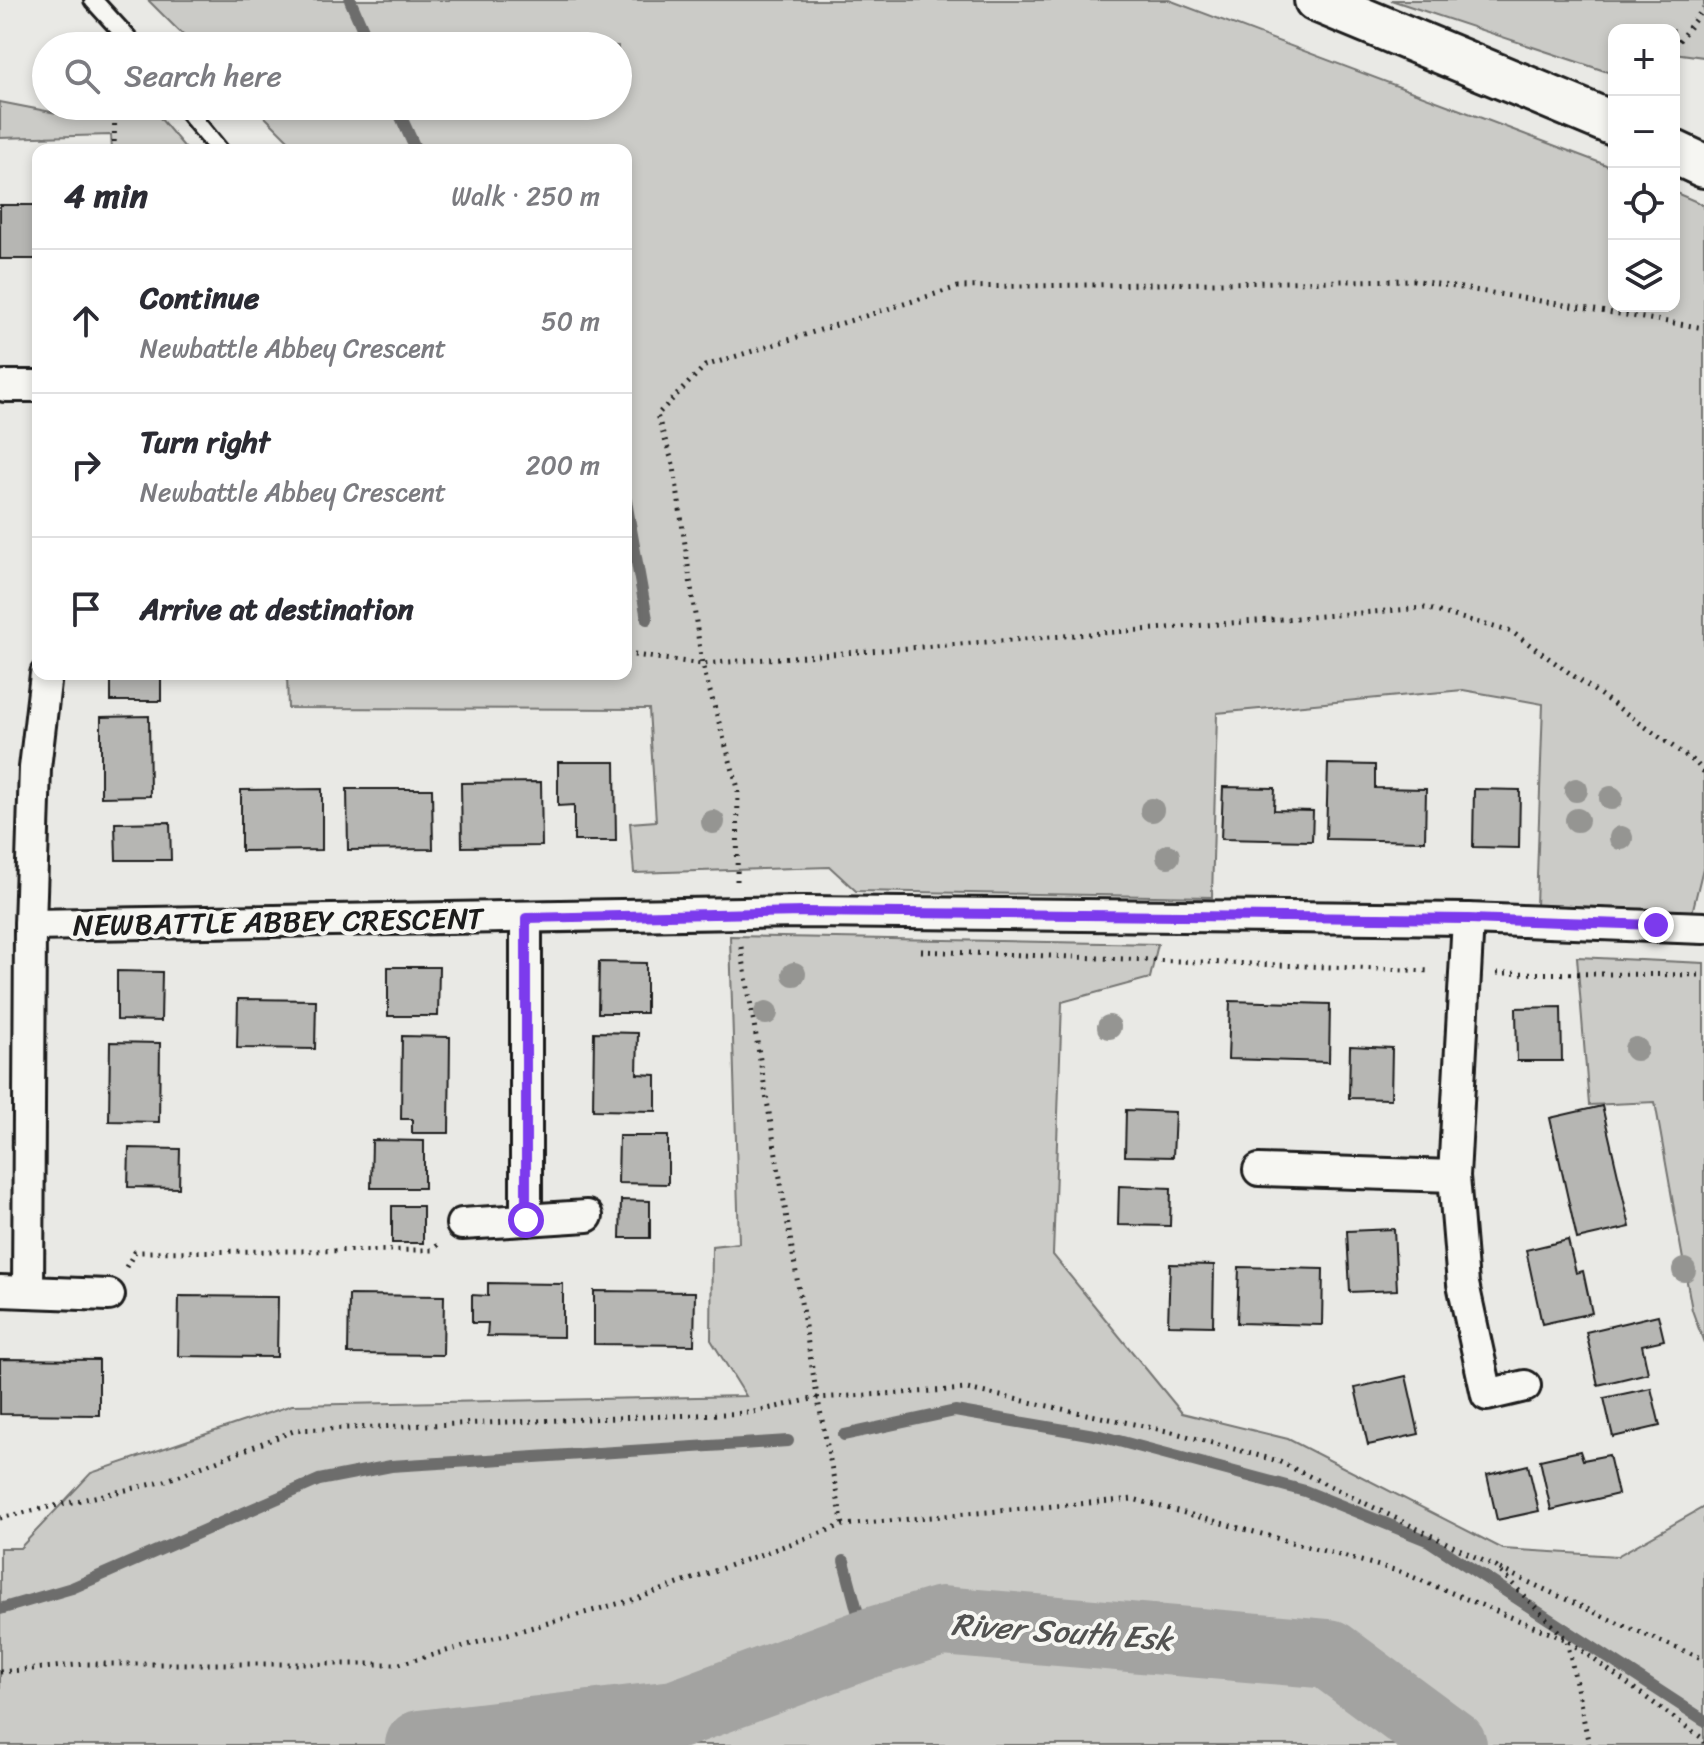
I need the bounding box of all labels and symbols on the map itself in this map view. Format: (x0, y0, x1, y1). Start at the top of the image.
street label: NEWBATTLE ABBEY CRESCENT (72, 891, 486, 953)
route end (1638, 907, 1674, 943)
route start (508, 1202, 544, 1238)
water label: River South Esk (949, 1596, 1177, 1668)

